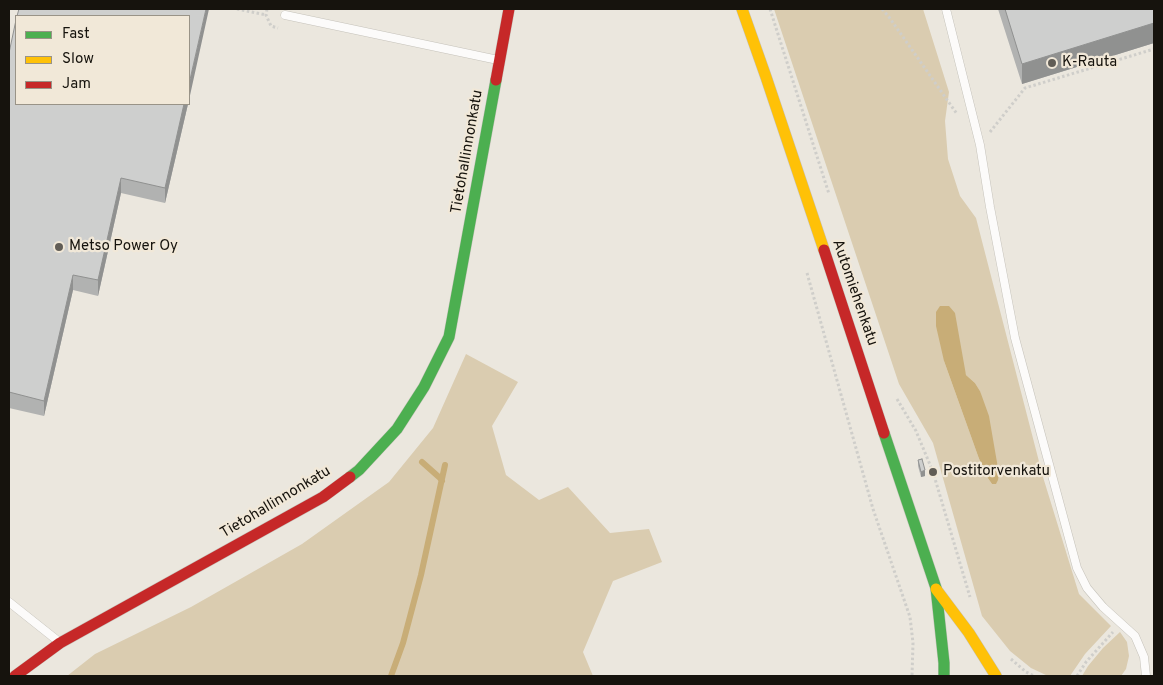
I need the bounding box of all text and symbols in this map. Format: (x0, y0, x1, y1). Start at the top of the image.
legend (15, 15, 190, 105)
text: Fast (62, 25, 90, 44)
text: Slow (62, 50, 94, 69)
place label: K-Rauta (1062, 54, 1117, 72)
marker: K-Rauta (1046, 57, 1058, 69)
text: Jam (62, 75, 91, 94)
street label: Tietohallinnonkatu (448, 89, 488, 215)
street label: Automiehenkatu (827, 237, 881, 349)
place label: Metso Power Oy (69, 238, 178, 256)
marker: Metso Power Oy (53, 241, 65, 253)
street label: Tietohallinnonkatu (218, 463, 334, 543)
place label: Postitorvenkatu (943, 463, 1050, 481)
marker: Postitorvenkatu (927, 466, 939, 478)

